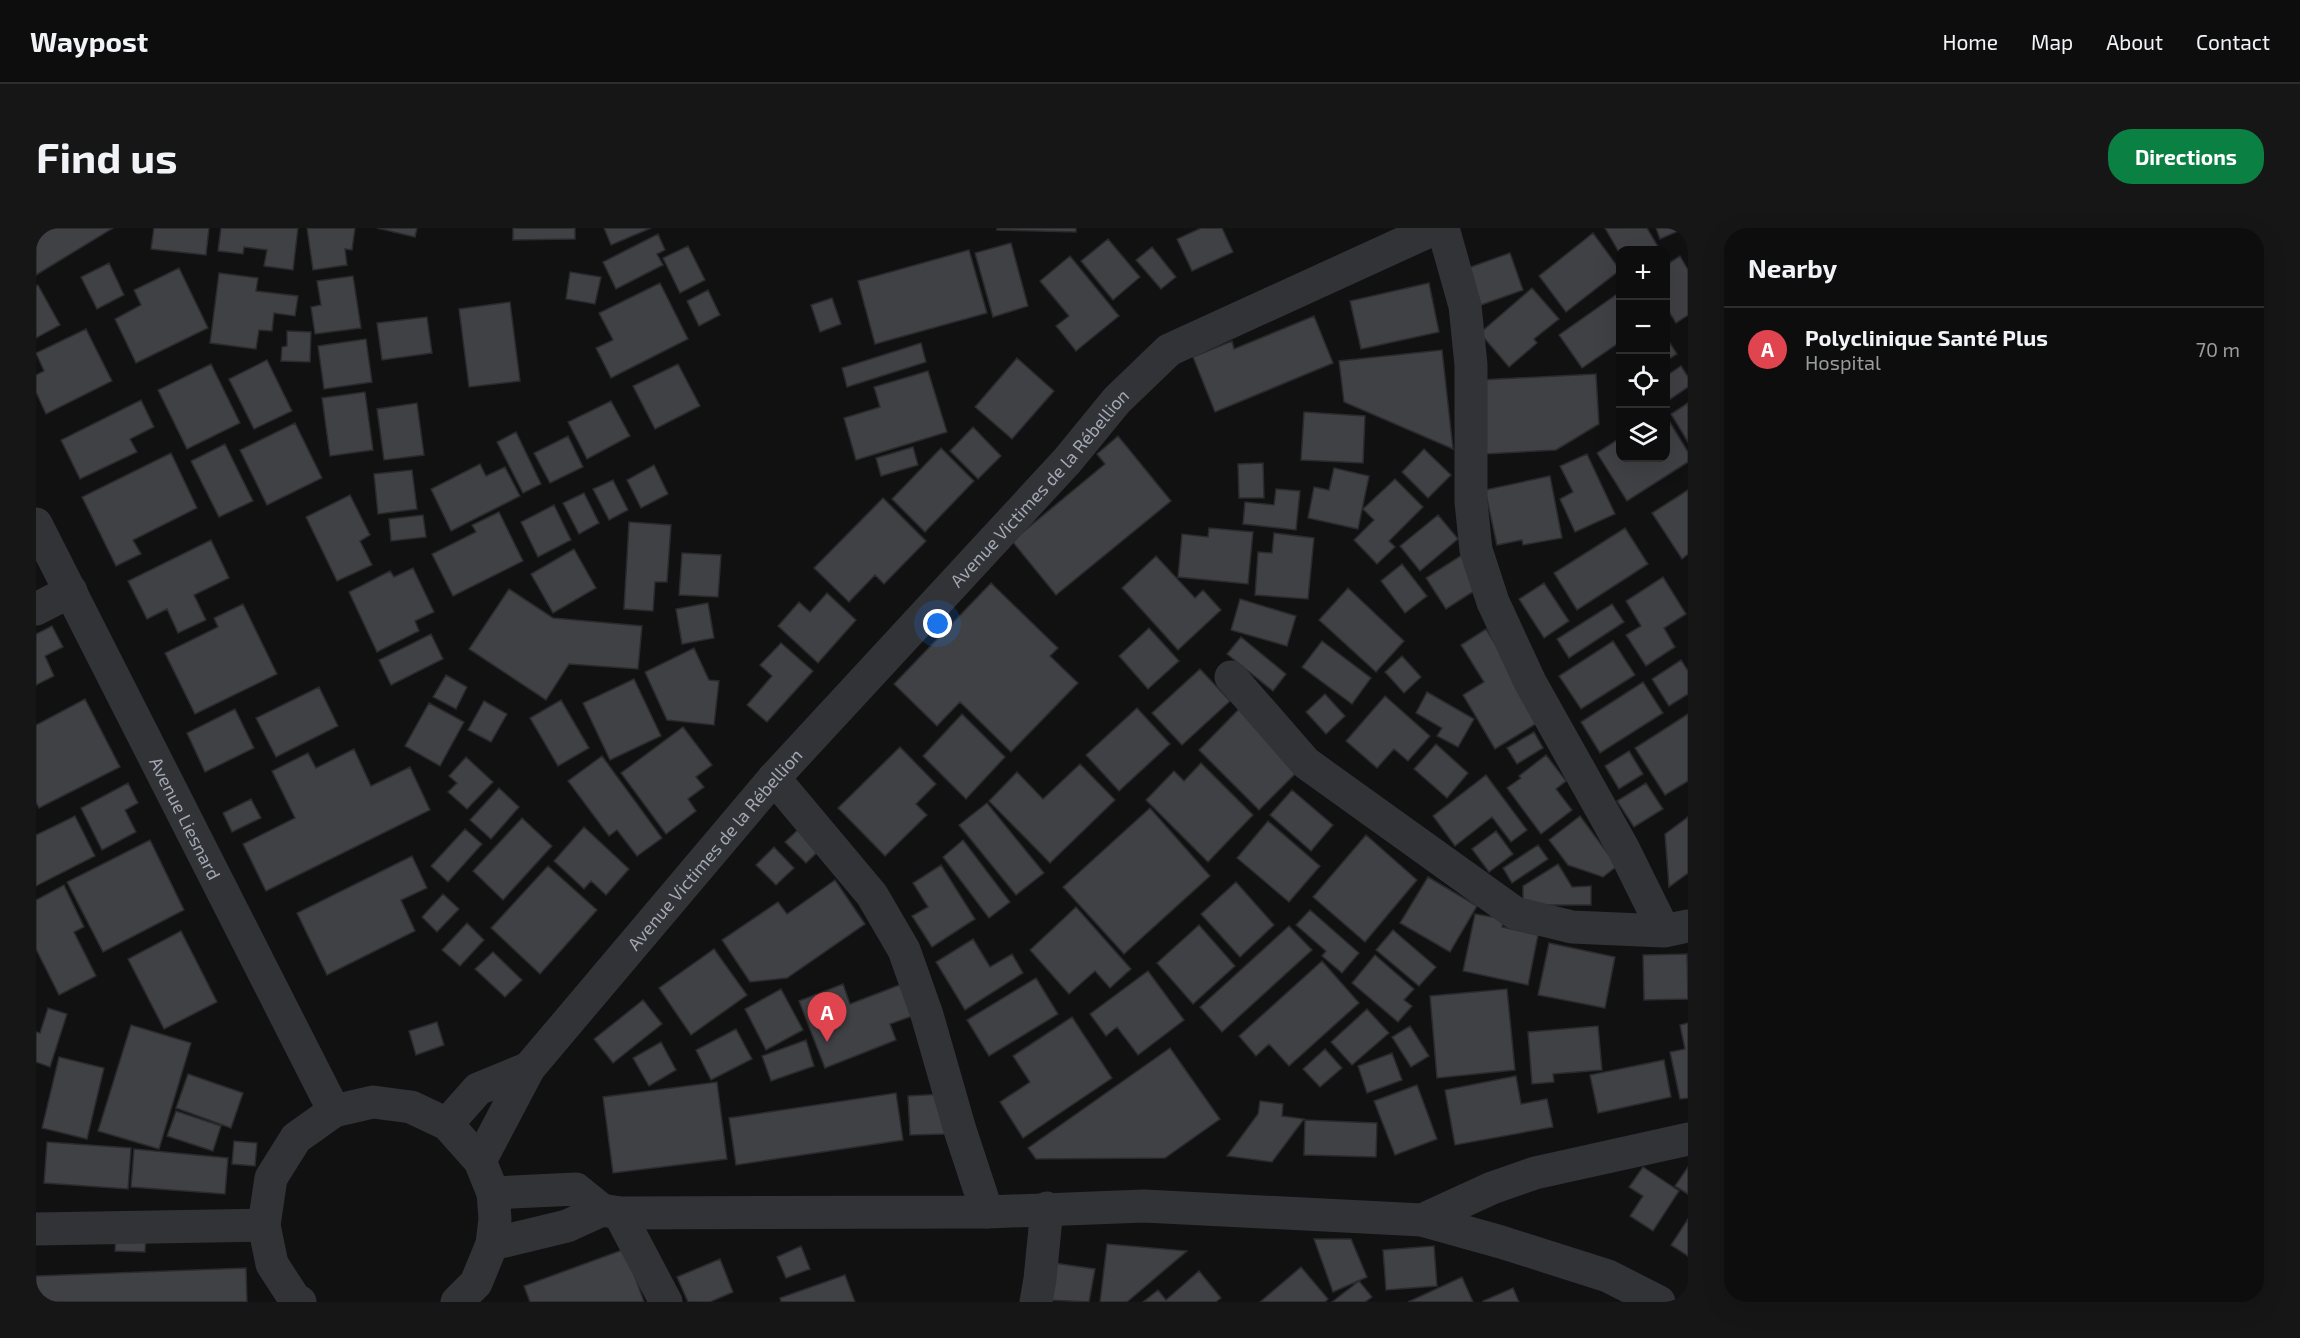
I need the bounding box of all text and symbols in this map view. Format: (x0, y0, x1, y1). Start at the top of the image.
text: Waypost (30, 24, 148, 58)
text: Home (1942, 29, 1998, 54)
text: Map (2031, 29, 2073, 54)
text: About (2106, 29, 2163, 54)
text: Contact (2196, 29, 2270, 54)
button: Directions (2108, 129, 2264, 184)
text: Find us (36, 131, 178, 181)
map controls (1616, 246, 1670, 462)
button: + (1616, 246, 1670, 300)
text: Nearby (1748, 252, 1837, 283)
button: − (1616, 300, 1670, 354)
text: Polyclinique Santé Plus (1805, 324, 2048, 350)
text: A (1761, 337, 1774, 361)
text: 70 m (2196, 337, 2240, 361)
text: Hospital (1805, 350, 1881, 374)
button: locate (1616, 354, 1670, 408)
street label: Avenue Victimes de la Rébellion (945, 384, 1133, 591)
button: layers (1616, 408, 1670, 462)
your location (923, 609, 952, 638)
street label: Avenue Victimes de la Rébellion (622, 744, 807, 954)
street label: Avenue Liesnard (145, 753, 226, 883)
pin: A (808, 992, 846, 1042)

